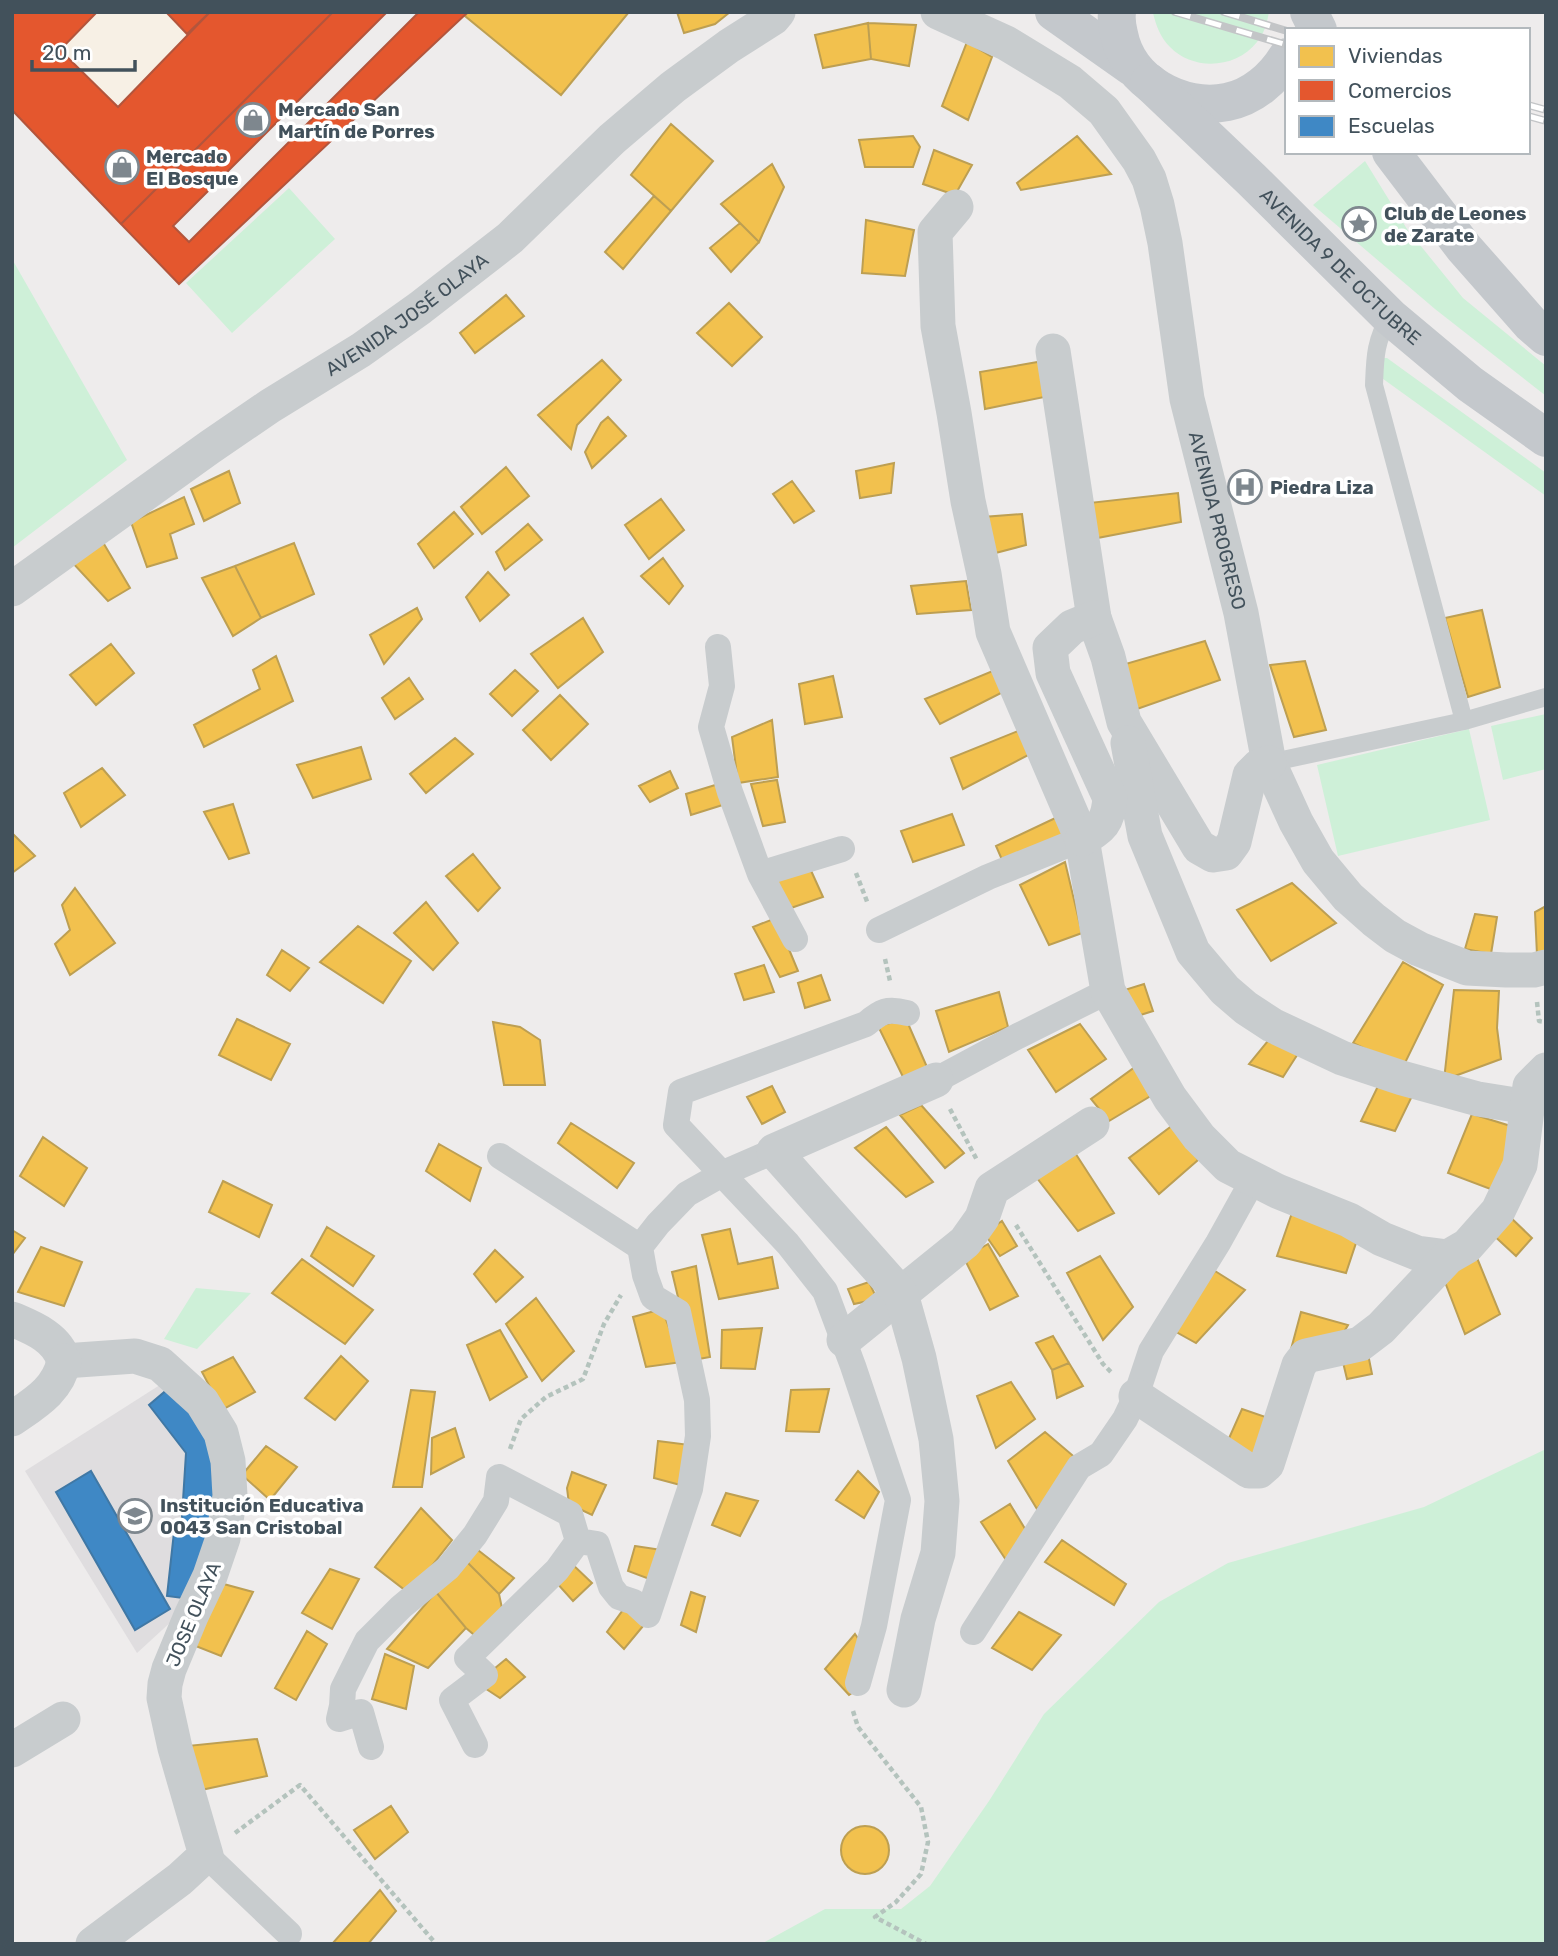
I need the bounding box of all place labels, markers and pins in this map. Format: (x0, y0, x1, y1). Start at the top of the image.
place label: Mercado San Martín de Porres (278, 98, 435, 143)
shop icon: Mercado San Martín de Porres (234, 101, 272, 139)
place label: Mercado El Bosque (146, 145, 239, 190)
shop icon: Mercado El Bosque (103, 148, 141, 186)
place label: Club de Leones de Zarate (1384, 202, 1526, 247)
place icon: Club de Leones de Zarate (1340, 205, 1378, 243)
hospital icon: Piedra Liza (1226, 468, 1264, 506)
place label: Piedra Liza (1270, 476, 1374, 499)
place label: Institución Educativa 0043 San Cristobal (160, 1494, 364, 1539)
school or university icon: Institución Educativa 0043 San Cristobal (116, 1497, 154, 1535)

